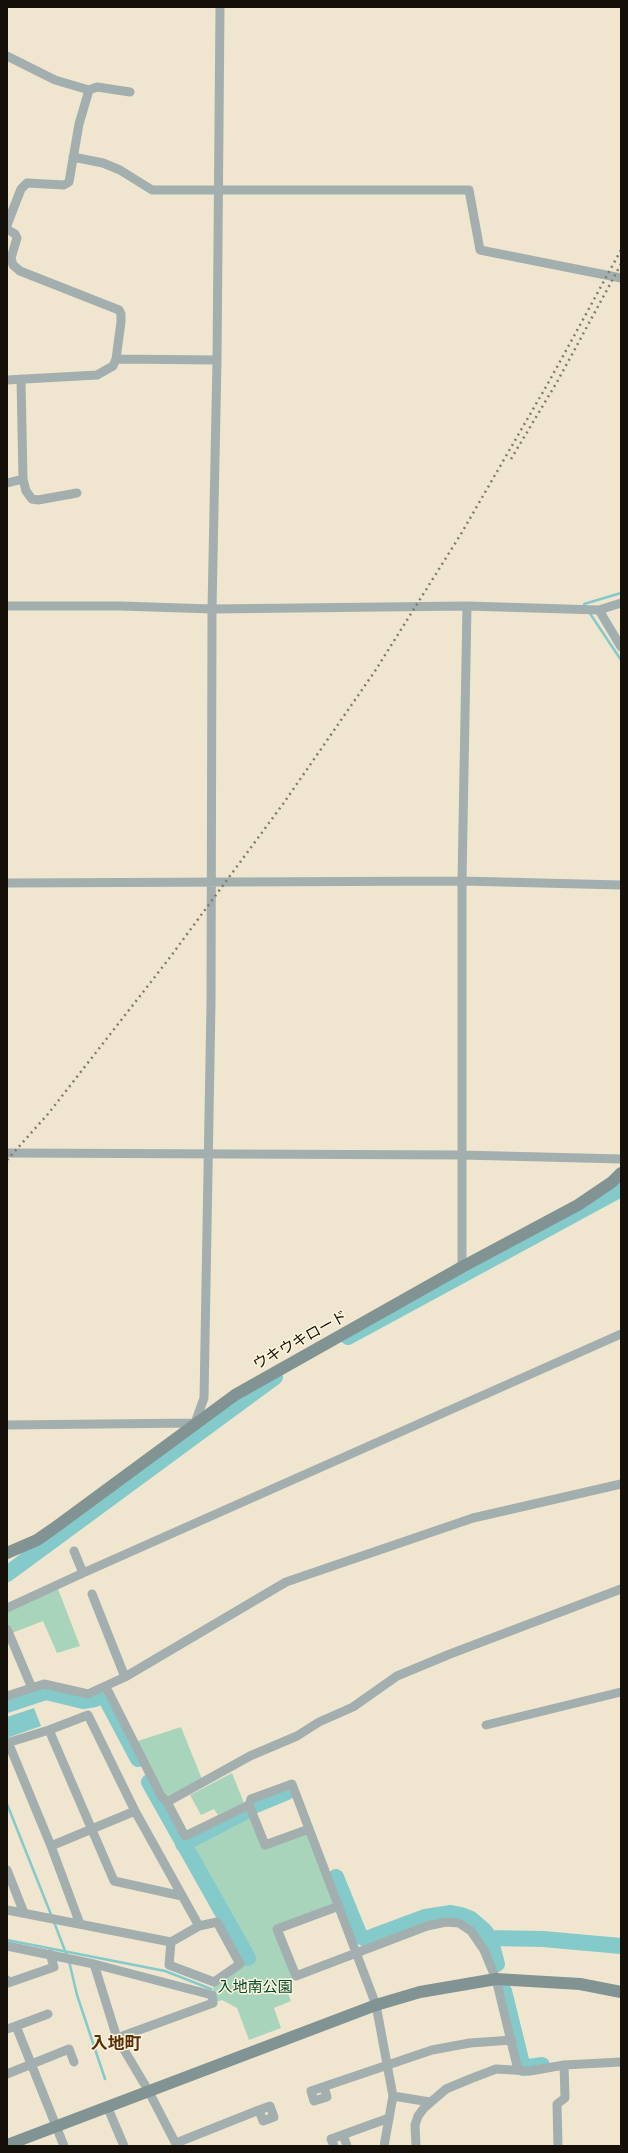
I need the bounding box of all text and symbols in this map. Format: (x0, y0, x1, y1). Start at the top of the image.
street label: ウキウキロード (250, 1307, 350, 1373)
park label: 入地南公園 (218, 1978, 292, 1996)
district label: 入地町 (91, 2033, 141, 2053)

